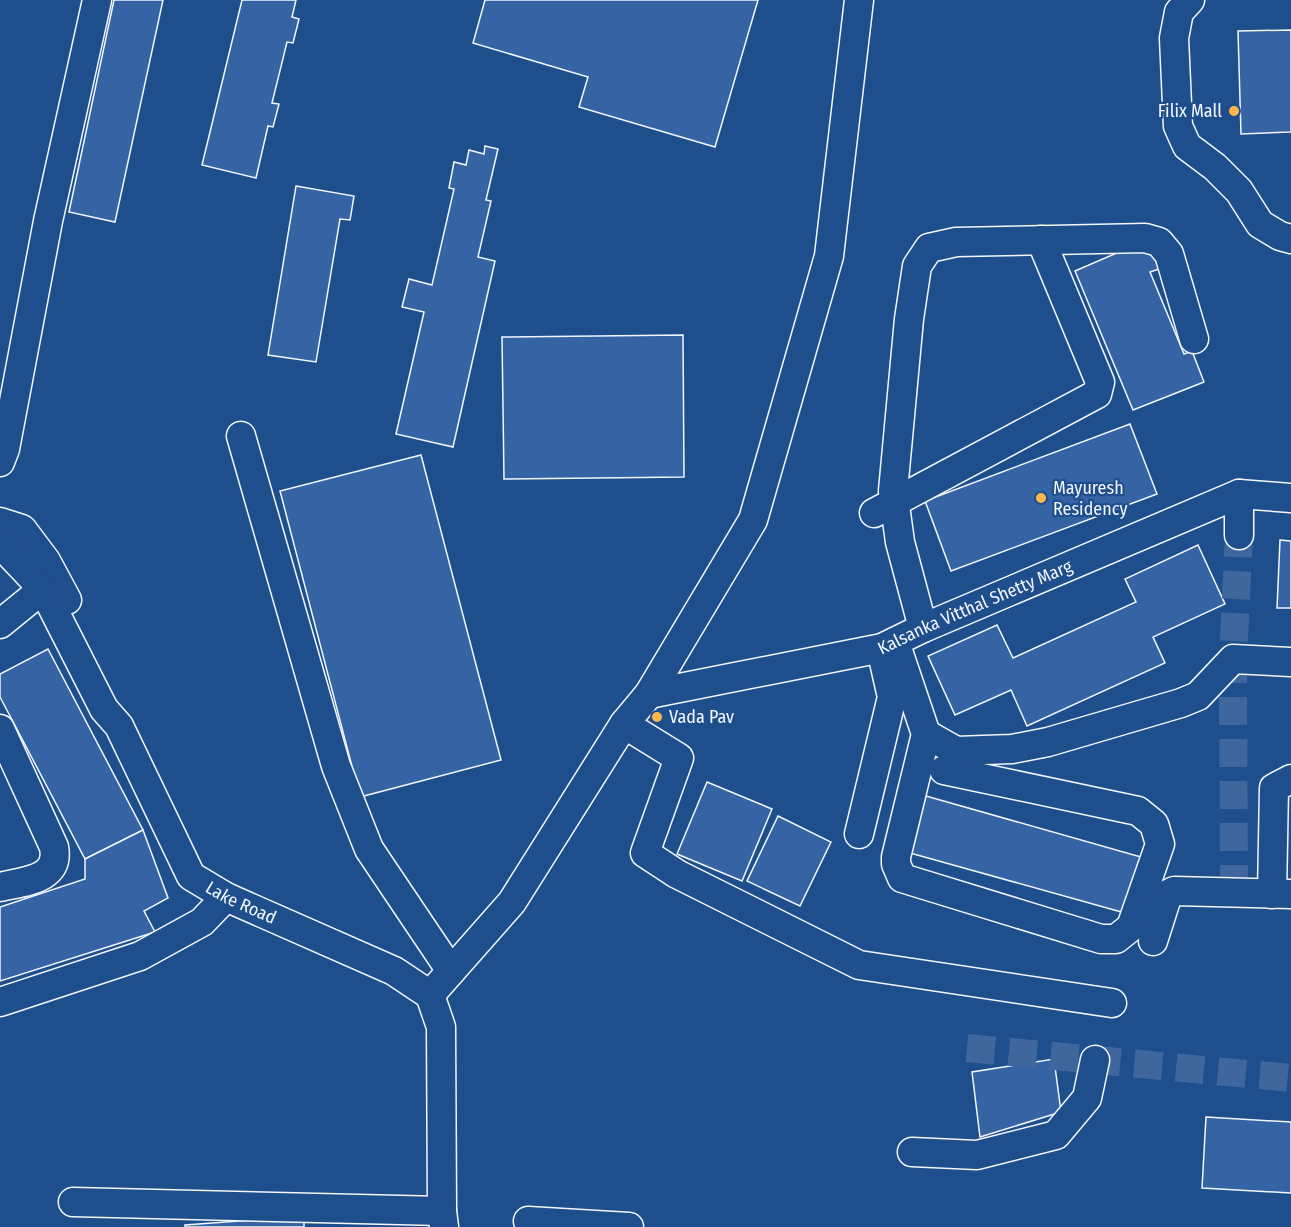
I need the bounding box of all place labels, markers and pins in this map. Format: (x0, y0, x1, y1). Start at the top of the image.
place label: Filix Mall (1158, 100, 1222, 122)
marker: Filix Mall (1227, 104, 1241, 118)
place label: Mayuresh Residency (1053, 477, 1127, 520)
marker: Mayuresh Residency (1034, 491, 1048, 505)
place label: Vada Pav (669, 706, 734, 728)
marker: Vada Pav (650, 710, 664, 724)

